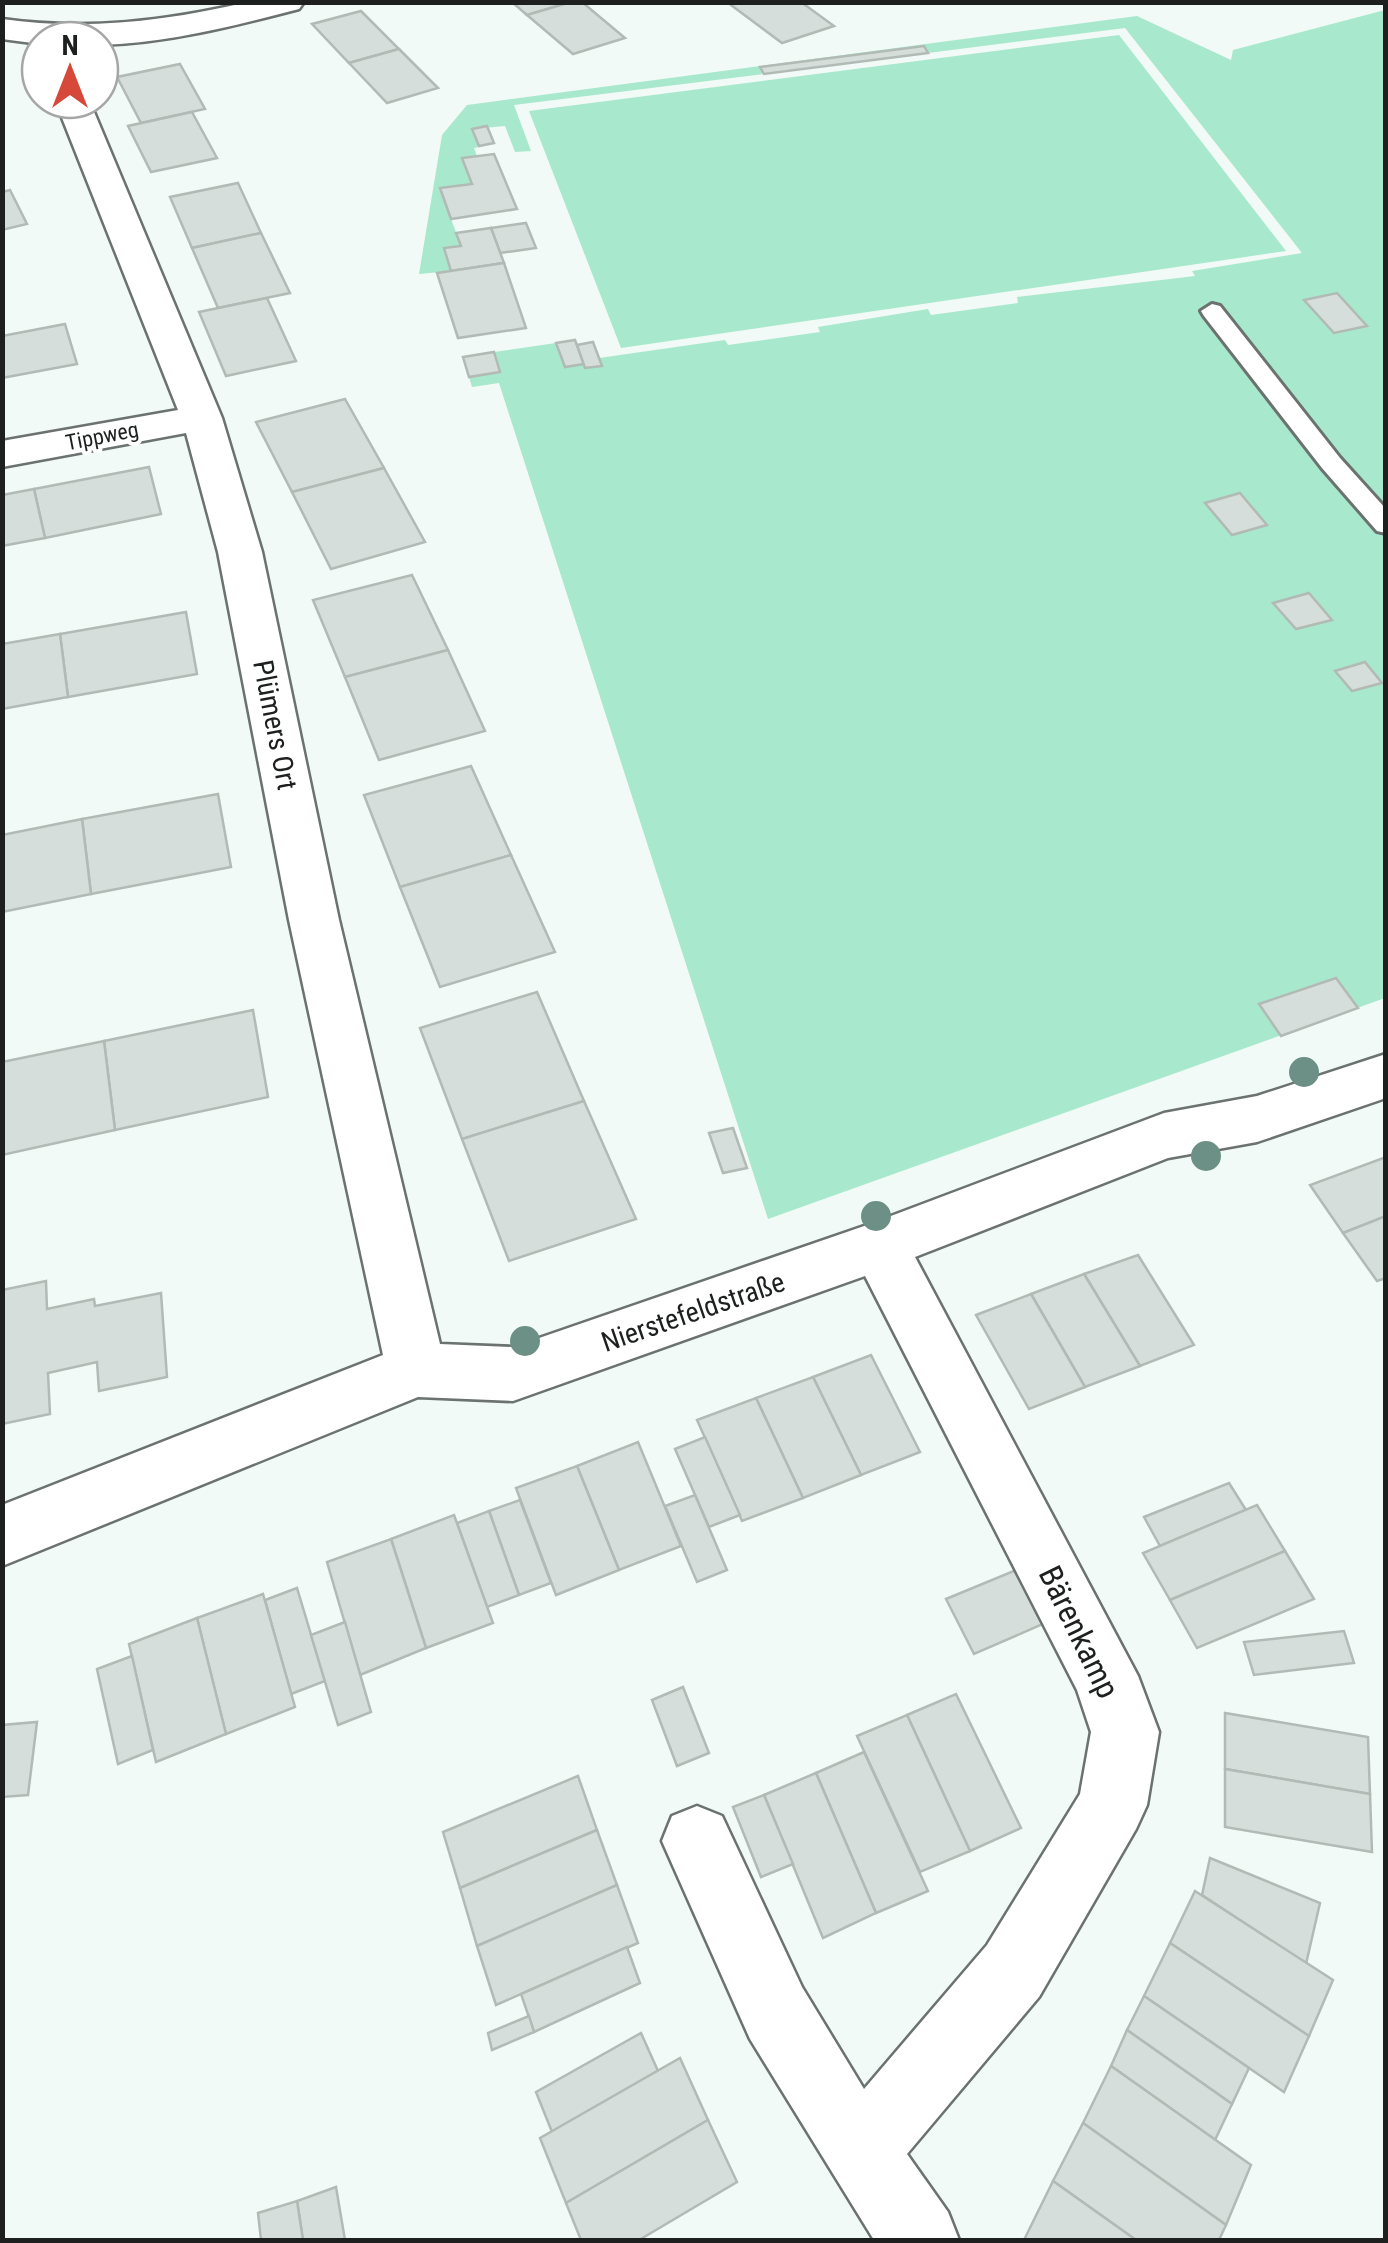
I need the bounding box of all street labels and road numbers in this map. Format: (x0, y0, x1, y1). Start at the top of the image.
street label: Tippweg (63, 417, 141, 455)
street label: Plümers Ort (246, 657, 304, 793)
street label: Nierstefeldstraße (597, 1265, 789, 1359)
street label: Bärenkamp (1031, 1560, 1127, 1704)

